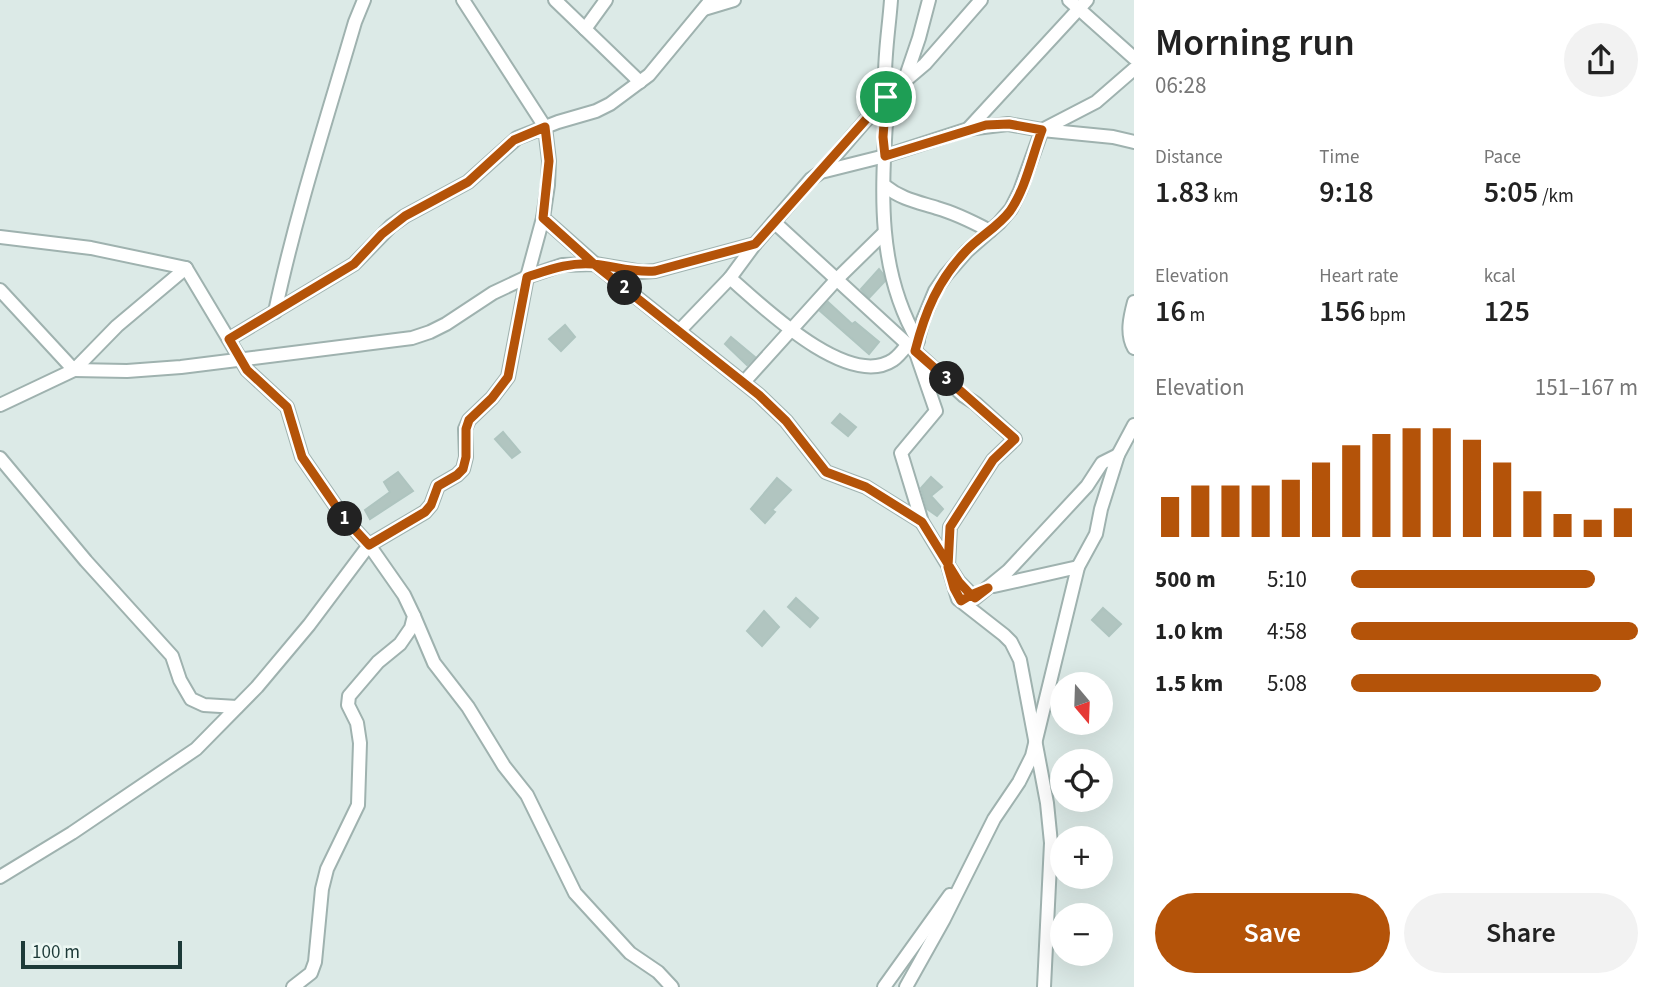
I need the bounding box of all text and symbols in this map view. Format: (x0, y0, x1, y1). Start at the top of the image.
text: Morning run (1155, 16, 1355, 70)
button: share (1564, 23, 1638, 97)
pin (856, 67, 916, 127)
text: 06:28 (1155, 69, 1206, 102)
icon: arrive (867, 78, 905, 116)
text: Distance (1155, 144, 1223, 171)
text: Time (1319, 144, 1359, 171)
text: Pace (1484, 144, 1521, 171)
text: 1.83 (1155, 171, 1209, 214)
text: 9:18 (1319, 171, 1374, 214)
text: 5:05 (1484, 171, 1538, 214)
text: km (1209, 183, 1238, 210)
text: /km (1538, 183, 1574, 210)
text: Elevation (1155, 263, 1229, 290)
text: Heart rate (1319, 263, 1398, 290)
text: kcal (1484, 263, 1516, 290)
pin: 2 (608, 270, 642, 306)
text: 2 (619, 274, 630, 301)
text: 16 (1155, 290, 1186, 333)
text: 156 (1319, 290, 1366, 333)
text: 125 (1484, 290, 1530, 333)
text: m (1186, 302, 1205, 329)
text: bpm (1366, 302, 1406, 329)
pin: 3 (930, 362, 964, 396)
text: 3 (941, 365, 952, 392)
text: Elevation (1155, 371, 1245, 404)
text: 151–167 m (1535, 371, 1638, 404)
pin: 1 (328, 502, 362, 536)
text: 1 (339, 505, 350, 532)
text: 500 m (1155, 563, 1216, 596)
text: 5:10 (1267, 563, 1307, 596)
text: 1.0 km (1155, 615, 1223, 648)
text: 4:58 (1267, 615, 1307, 648)
text: 1.5 km (1155, 667, 1223, 700)
text: 5:08 (1267, 667, 1307, 700)
north arrow (1050, 672, 1113, 735)
map controls (1050, 672, 1113, 966)
button: locate (1050, 749, 1113, 812)
button: + (1050, 826, 1113, 889)
button: Save (1155, 893, 1390, 973)
button: Share (1404, 893, 1638, 973)
button: − (1050, 903, 1113, 966)
scale bar (21, 938, 182, 970)
text: 100 m (32, 939, 80, 966)

